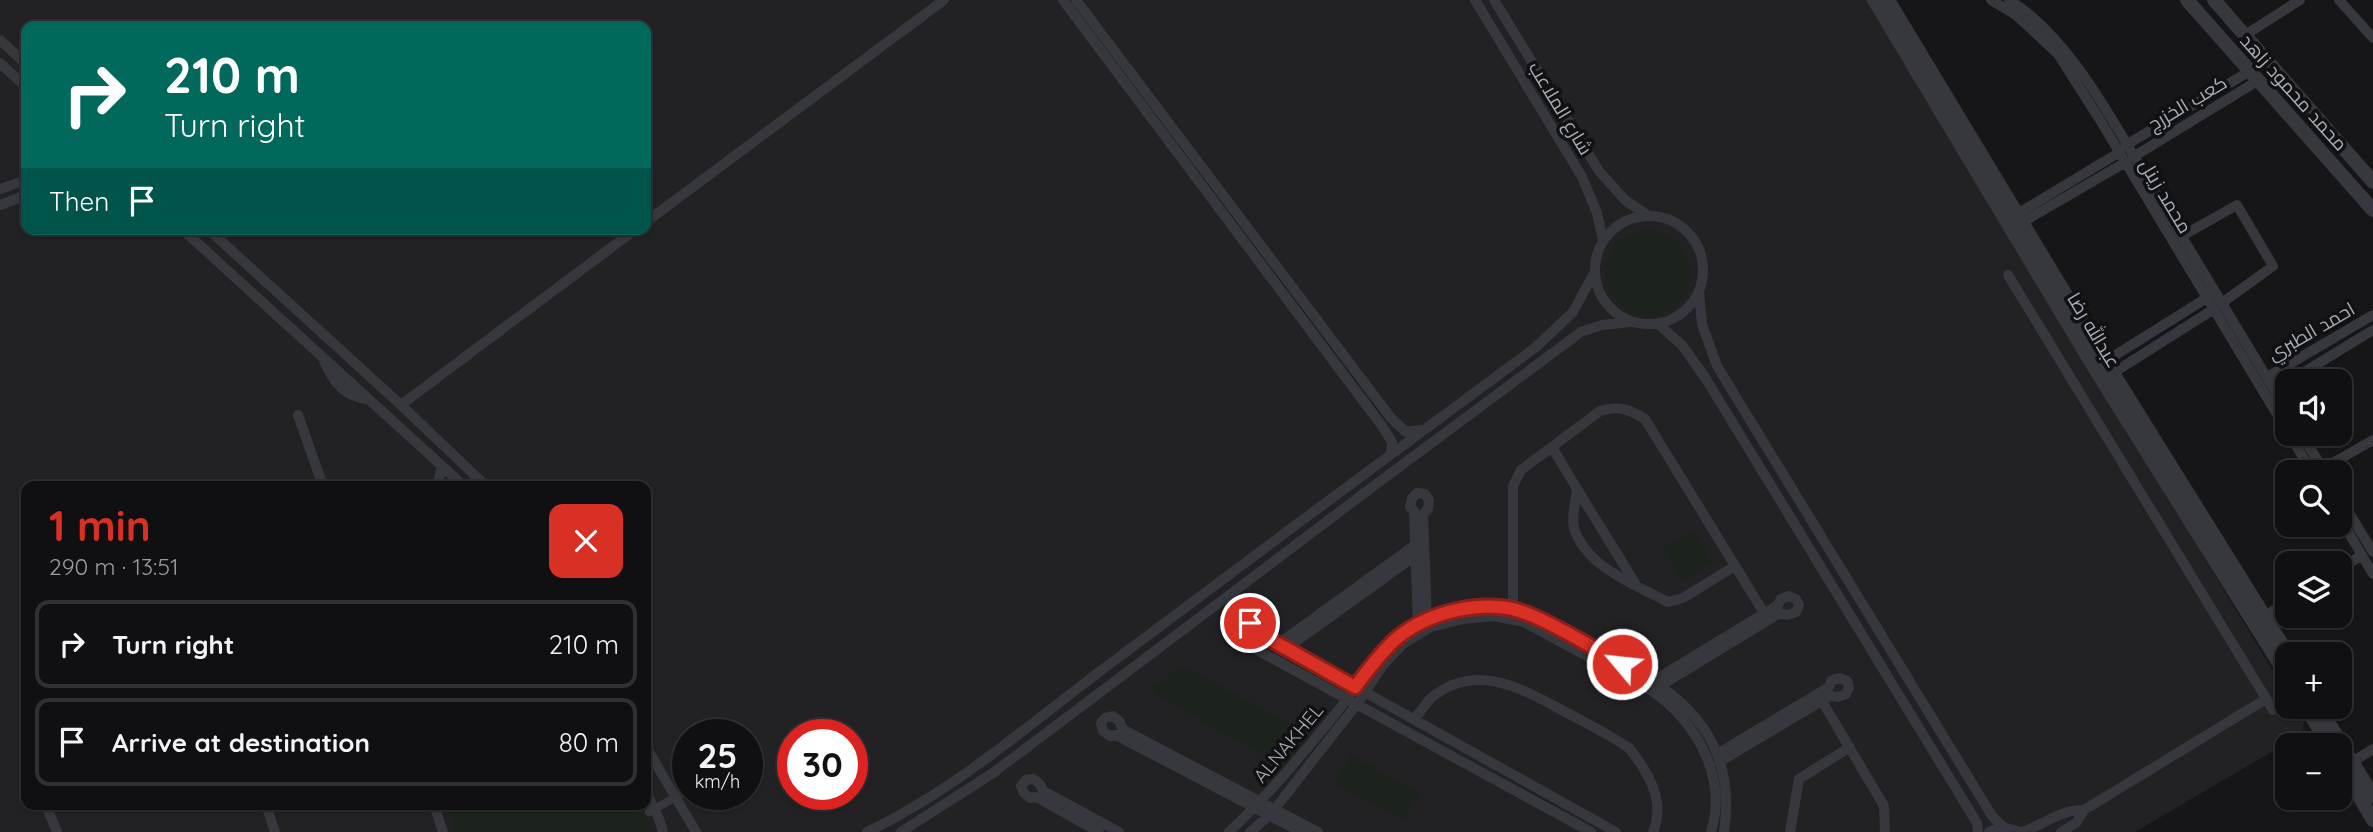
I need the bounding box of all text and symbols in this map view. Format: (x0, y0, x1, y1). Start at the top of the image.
street label: محمد محمود زاهد (2235, 29, 2353, 155)
text: 210 m (164, 44, 300, 105)
icon: right (49, 49, 140, 140)
street label: شارع الملاعب (1522, 57, 1598, 160)
street label: كعب الخزرج (2143, 70, 2232, 138)
text: Turn right (164, 105, 305, 145)
street label: محمد زينل (2135, 155, 2197, 237)
icon: arrive (123, 182, 161, 220)
text: Then (49, 185, 109, 218)
street label: عبدالله رضا (2062, 288, 2126, 372)
street label: احمد الطبري (2263, 296, 2360, 368)
map controls (2275, 369, 2352, 810)
button: sound (2275, 369, 2352, 446)
button: search (2275, 460, 2352, 537)
text: 1 min (49, 499, 151, 552)
button: close (549, 504, 623, 578)
button: layers (2275, 551, 2352, 628)
text: 290 m · 13:51 (49, 552, 178, 581)
pin (1220, 593, 1280, 653)
icon: arrive (1231, 604, 1269, 642)
icon: right (53, 625, 91, 663)
position arrow (1585, 627, 1659, 701)
text: Turn right (112, 628, 234, 661)
text: 210 m (549, 628, 619, 661)
button: + (2275, 642, 2352, 719)
street label: ALNAKHEL (1248, 699, 1328, 787)
speed limit sign: 30 (777, 719, 868, 810)
icon: arrive (53, 723, 91, 761)
text: Arrive at destination (112, 726, 370, 759)
text: 80 m (559, 726, 619, 759)
text: 25 (697, 733, 738, 777)
button: − (2275, 733, 2352, 810)
text: km/h (695, 770, 740, 793)

